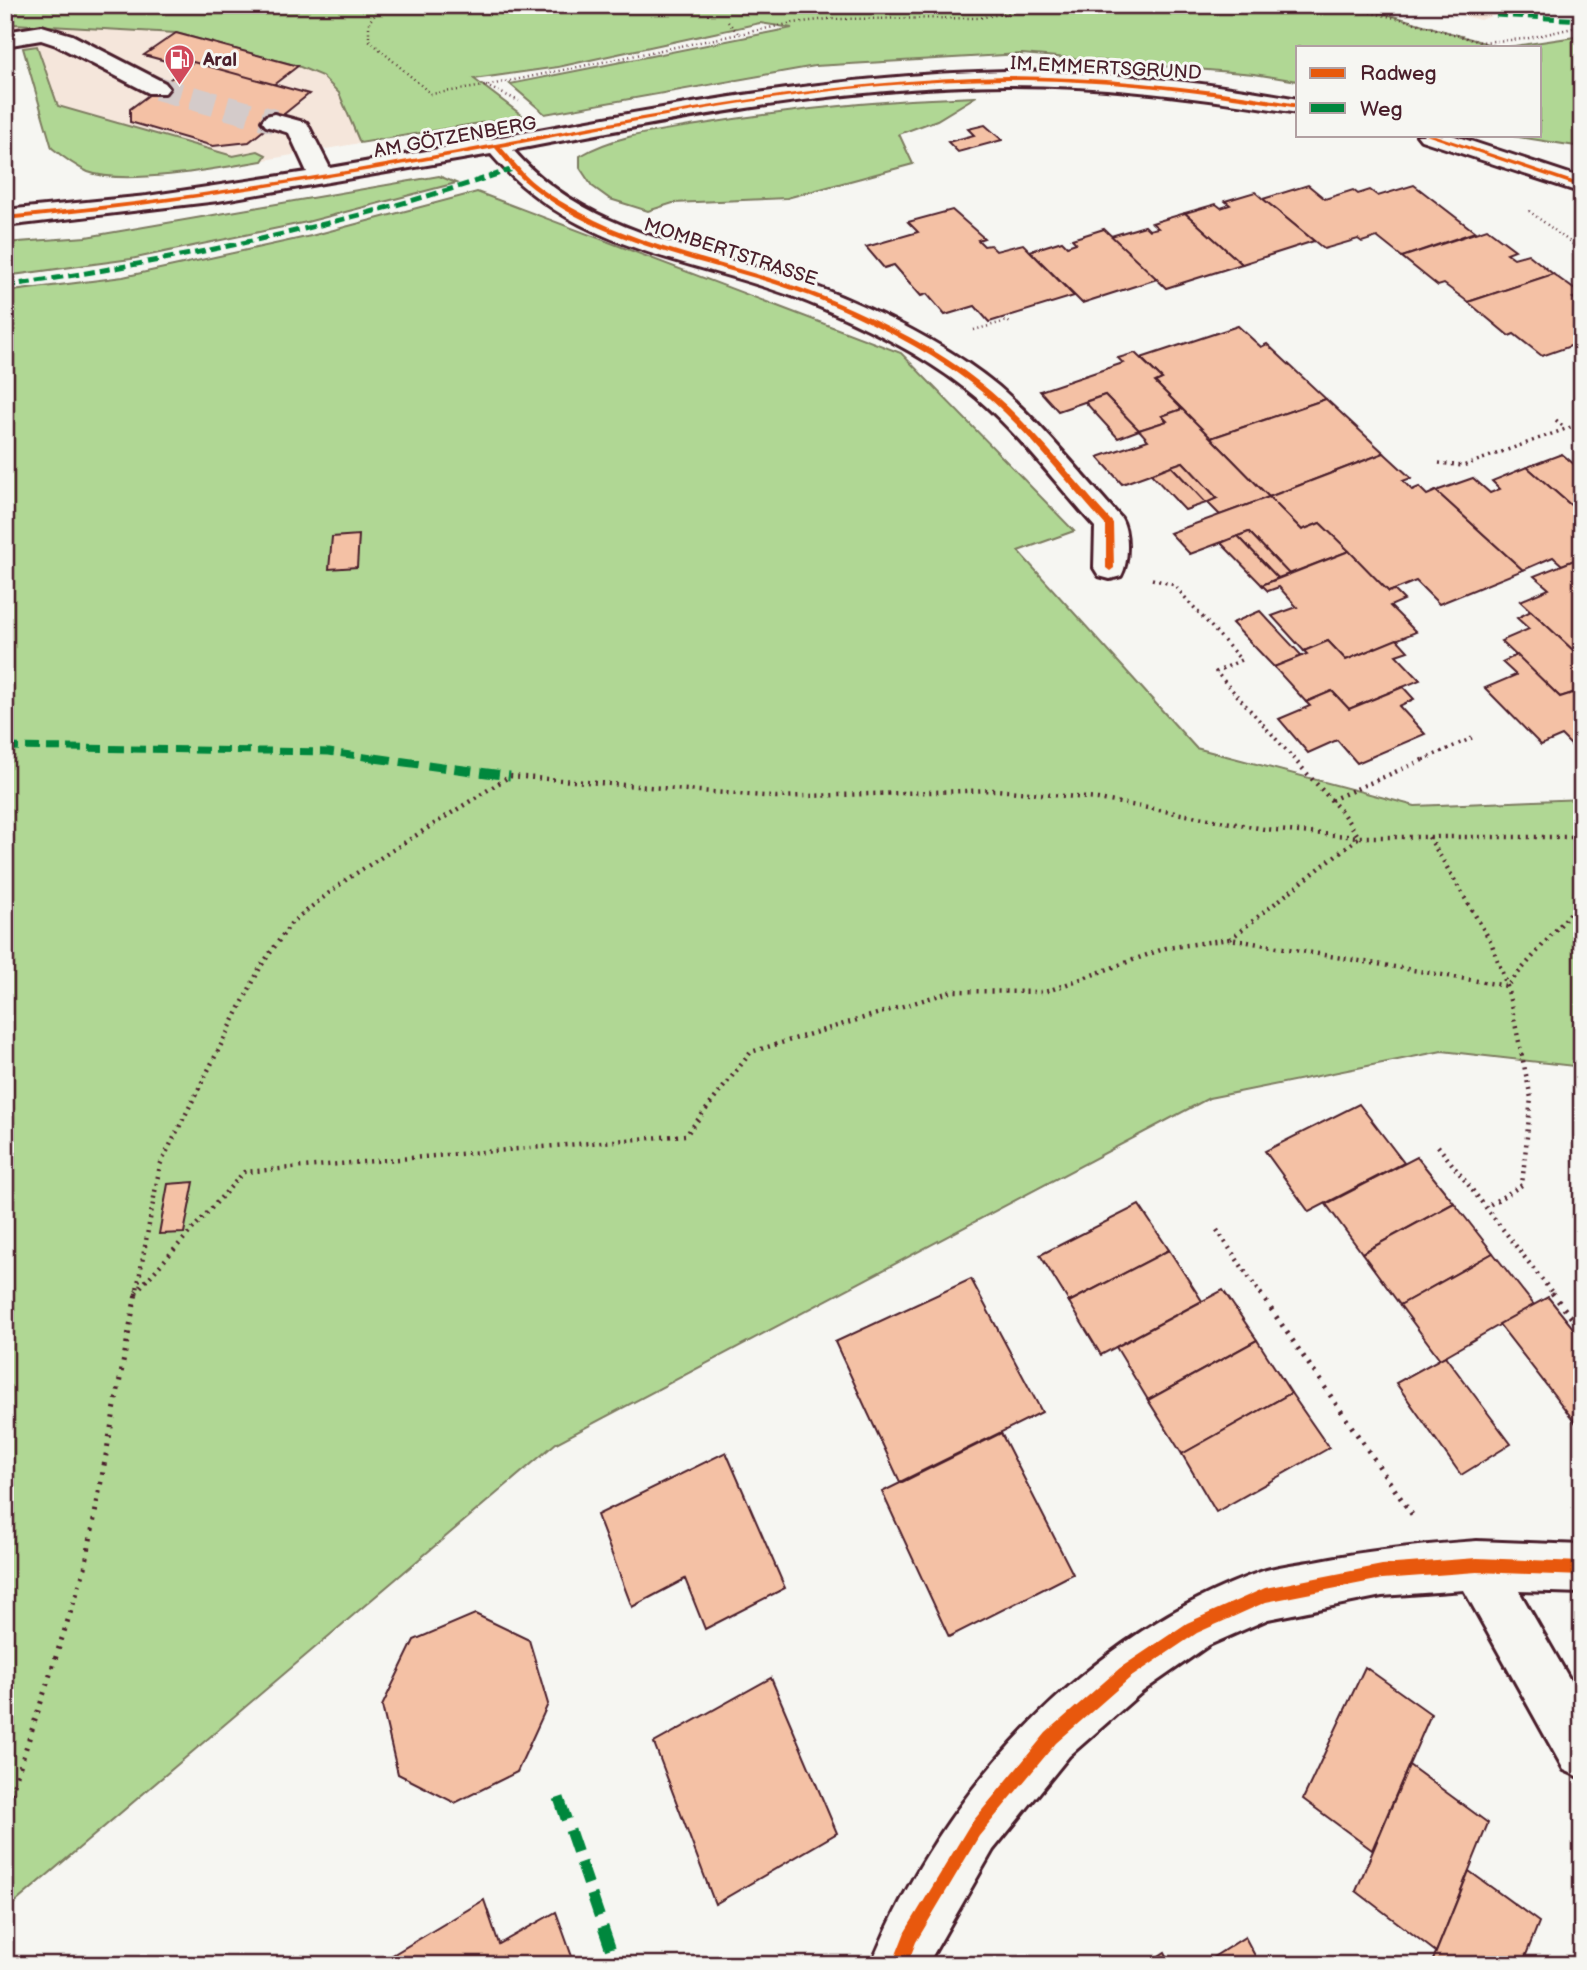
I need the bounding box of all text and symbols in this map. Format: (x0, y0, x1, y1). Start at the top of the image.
fuel station icon: Aral (163, 42, 197, 86)
legend (1296, 46, 1542, 136)
place label: Aral (202, 49, 237, 72)
street label: IM EMMERTSGRUND (1010, 52, 1202, 85)
text: Radweg (1360, 61, 1437, 86)
text: Weg (1360, 97, 1403, 122)
street label: AM GÖTZENBERG (372, 112, 538, 163)
street label: MOMBERTSTRASSE (641, 214, 820, 291)

